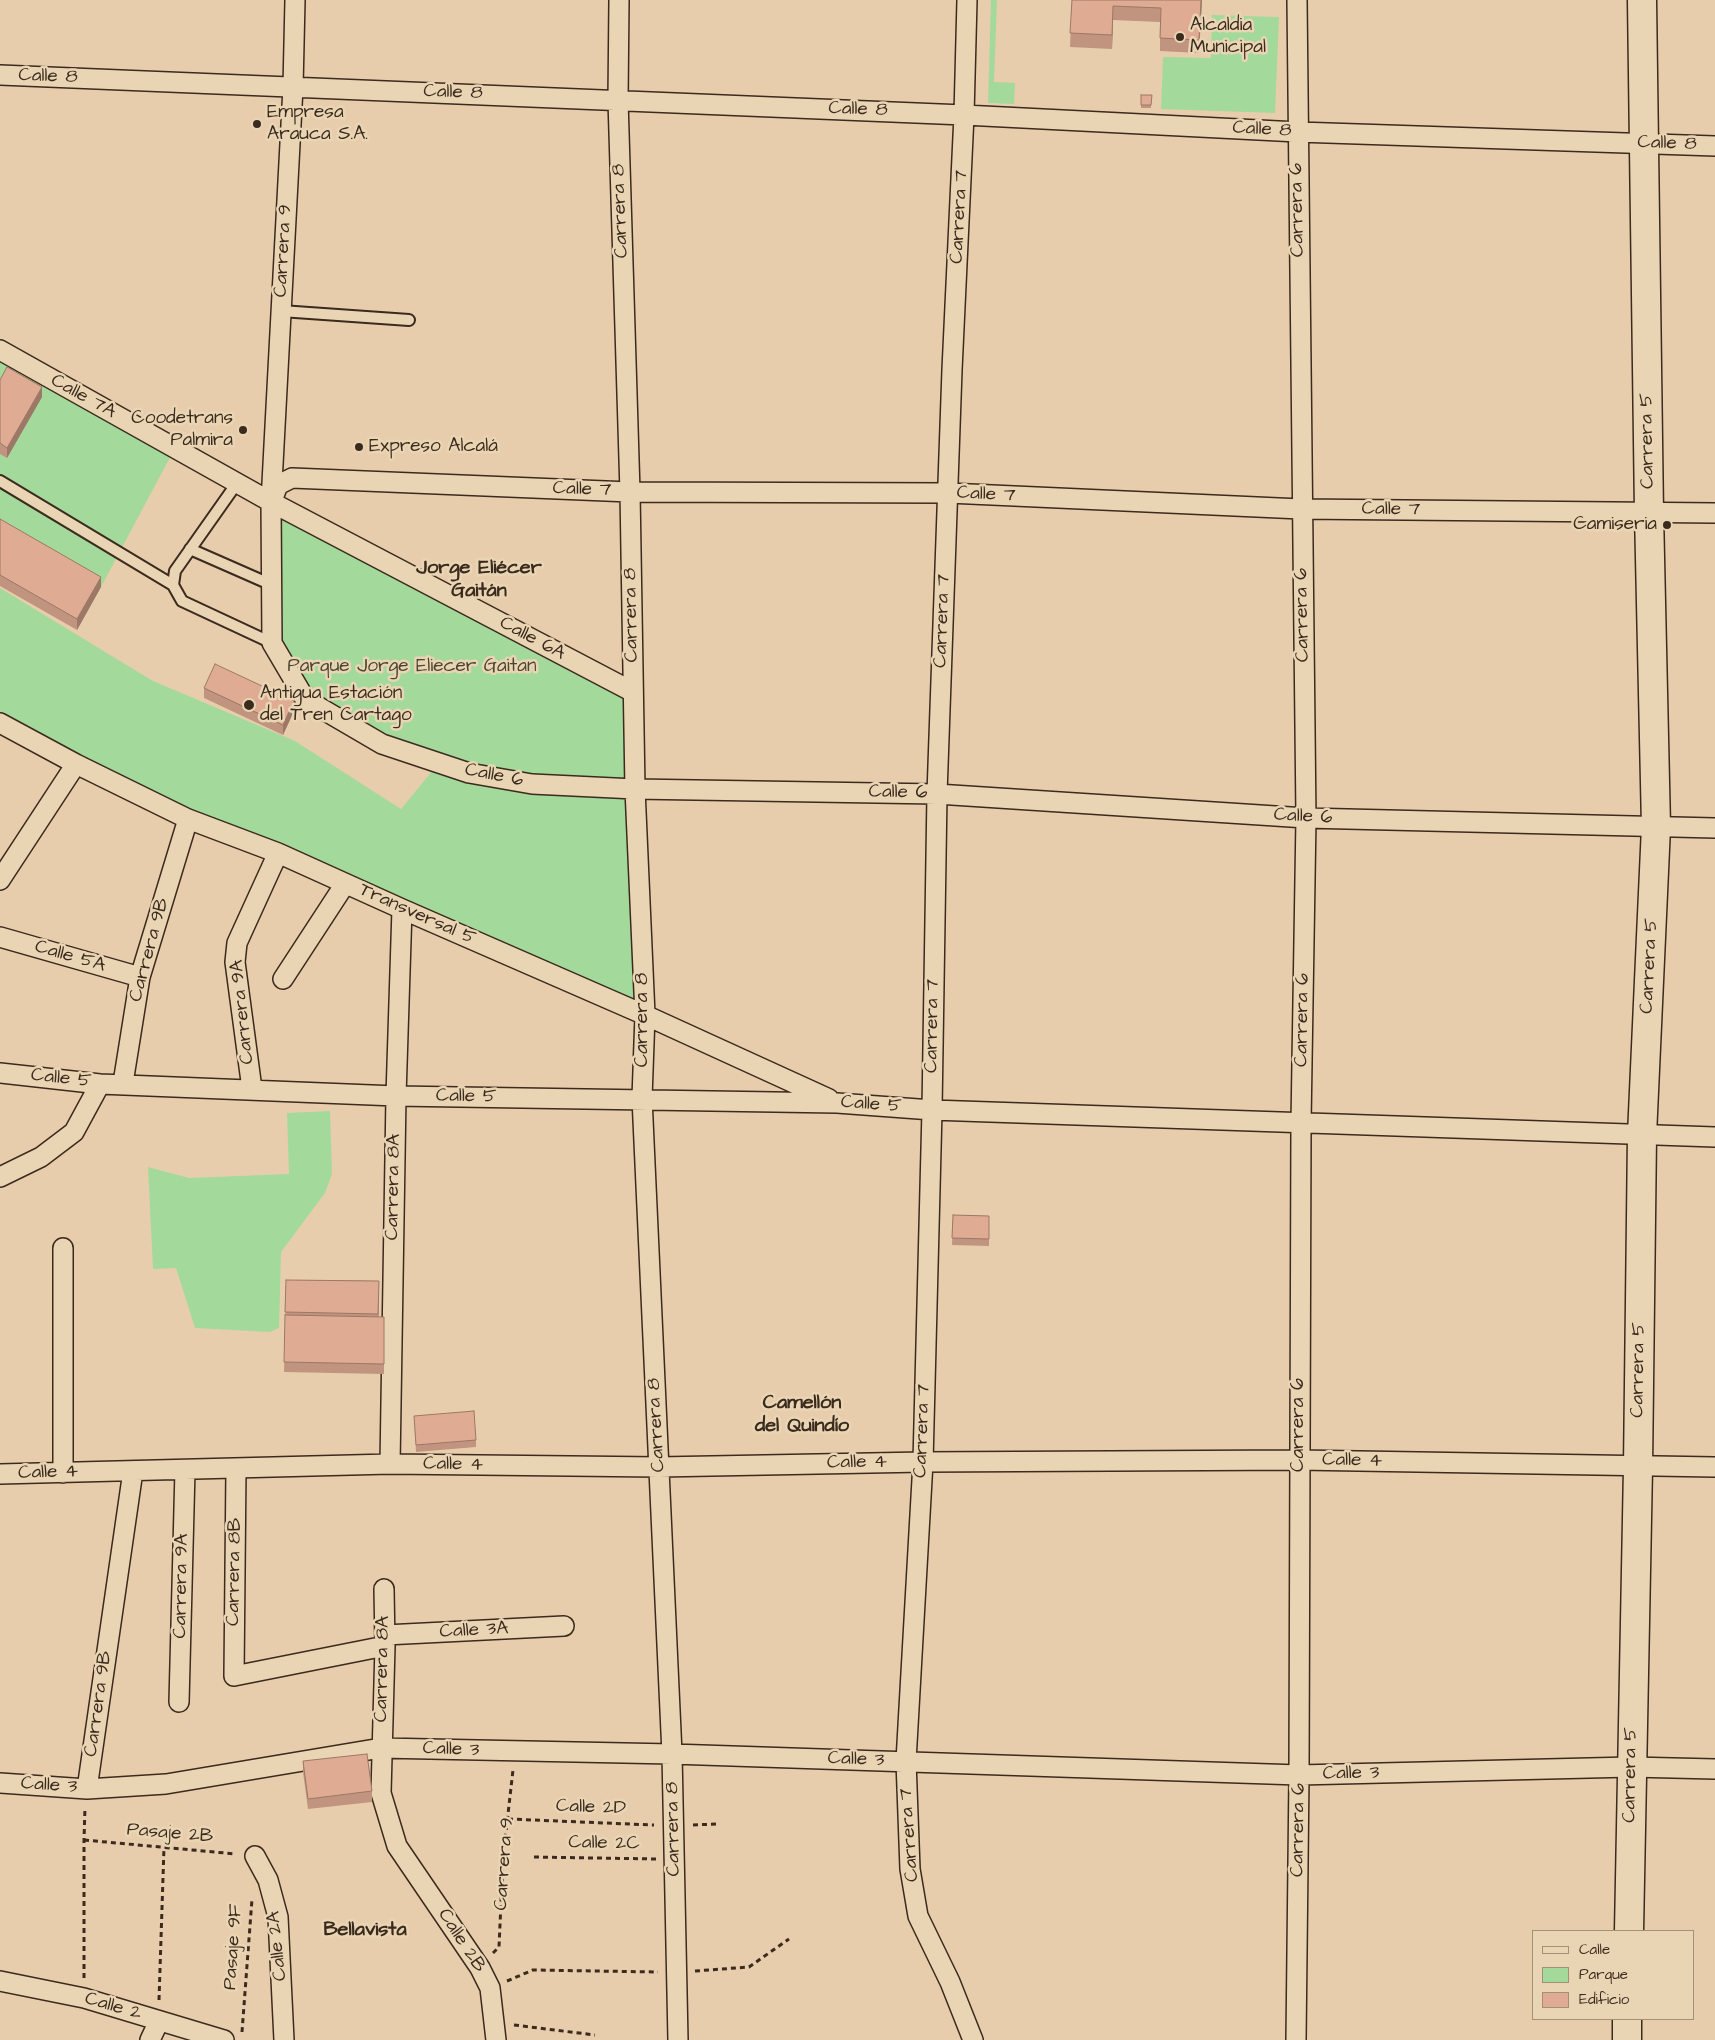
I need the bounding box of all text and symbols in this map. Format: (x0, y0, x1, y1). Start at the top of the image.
place label: Alcaldia Municipal (1190, 15, 1266, 59)
marker: Alcaldia Municipal (1174, 31, 1186, 43)
street label: Calle 8 (18, 65, 78, 89)
street label: Calle 8 (423, 81, 483, 105)
street label: Calle 8 (828, 98, 888, 122)
place label: Empresa Arauca S.A. (267, 102, 368, 146)
street label: Calle 8 (1232, 117, 1292, 143)
marker: Empresa Arauca S.A. (251, 118, 263, 130)
street label: Calle 8 (1637, 132, 1697, 156)
street label: Carrera 8 (608, 163, 634, 259)
street label: Carrera 6 (1286, 163, 1310, 257)
street label: Carrera 7 (946, 170, 974, 264)
street label: Carrera 9 (270, 204, 298, 298)
street label: Calle 7A (46, 370, 120, 424)
street label: Carrera 5 (1636, 393, 1660, 489)
place label: Coodetrans Palmira (131, 408, 233, 452)
marker: Coodetrans Palmira (237, 424, 249, 436)
place label: Expreso Alcalá (369, 436, 498, 458)
marker: Expreso Alcalá (353, 441, 365, 453)
street label: Calle 7 (552, 478, 612, 502)
street label: Calle 7 (956, 482, 1016, 508)
street label: Calle 7 (1361, 498, 1421, 522)
place label: Camiseria (1573, 514, 1657, 536)
marker: Camiseria (1661, 519, 1673, 531)
district label: Jorge Eliécer Gaitán (416, 557, 542, 604)
street label: Carrera 8 (620, 568, 644, 662)
street label: Carrera 6 (1291, 568, 1315, 662)
street label: Carrera 7 (930, 574, 956, 668)
street label: Calle 6A (495, 612, 569, 666)
park label: Parque Jorge Eliecer Gaitan (288, 656, 536, 678)
place label: Antigua Estación del Tren Cartago (260, 683, 412, 727)
marker: Antigua Estación del Tren Cartago (242, 698, 256, 712)
street label: Calle 6 (463, 759, 525, 793)
street label: Calle 6 (868, 781, 928, 805)
street label: Calle 6 (1273, 804, 1333, 830)
street label: Transversal 5 (355, 879, 479, 951)
street label: Carrera 9B (125, 896, 175, 1004)
street label: Carrera 5 (1636, 918, 1664, 1014)
street label: Calle 5A (32, 936, 108, 978)
street label: Carrera 9A (226, 959, 260, 1065)
street label: Carrera 8 (632, 973, 654, 1067)
street label: Carrera 6 (1291, 973, 1315, 1067)
street label: Carrera 7 (921, 979, 945, 1073)
street label: Calle 5 (30, 1065, 92, 1093)
street label: Calle 5 (436, 1085, 496, 1109)
street label: Calle 5 (840, 1092, 902, 1118)
street label: Carrera 8A (382, 1134, 406, 1240)
street label: Carrera 5 (1627, 1322, 1651, 1418)
street label: Carrera 8 (643, 1377, 671, 1473)
street label: Carrera 6 (1288, 1378, 1310, 1472)
street label: Carrera 7 (910, 1384, 936, 1478)
district label: Camellón del Quindío (755, 1392, 849, 1439)
street label: Calle 4 (1322, 1449, 1382, 1473)
street label: Calle 4 (827, 1451, 887, 1475)
street label: Calle 4 (423, 1453, 483, 1477)
street label: Calle 4 (18, 1461, 78, 1485)
street label: Carrera 8B (223, 1518, 247, 1626)
street label: Carrera 9A (170, 1533, 194, 1639)
street label: Carrera 8A (371, 1616, 395, 1722)
street label: Calle 3A (439, 1618, 509, 1644)
street label: Carrera 9B (80, 1650, 118, 1758)
street label: Carrera 5 (1619, 1727, 1643, 1823)
street label: Calle 3 (422, 1738, 480, 1762)
street label: Calle 3 (827, 1748, 885, 1772)
street label: Calle 3 (1322, 1762, 1380, 1786)
street label: Calle 3 (20, 1773, 78, 1799)
street label: Carrera 8 (662, 1782, 686, 1876)
street label: Carrera 6 (1287, 1783, 1311, 1877)
street label: Carrera 7 (895, 1787, 925, 1883)
street label: Calle 2D (556, 1795, 626, 1821)
street label: Carrera 9 (490, 1817, 520, 1911)
street label: Pasaje 2B (126, 1819, 214, 1849)
street label: Calle 2C (568, 1832, 640, 1856)
street label: Pasaje 9F (220, 1903, 248, 1991)
street label: Calle 2B (432, 1905, 490, 1977)
street label: Calle 2A (263, 1910, 293, 1982)
district label: Bellavista (323, 1919, 407, 1943)
legend (1532, 1930, 1695, 2020)
text: Calle (1579, 1939, 1610, 1960)
text: Parque (1579, 1964, 1628, 1985)
street label: Calle 2 (82, 1988, 144, 2026)
text: Edificio (1579, 1989, 1629, 2010)

